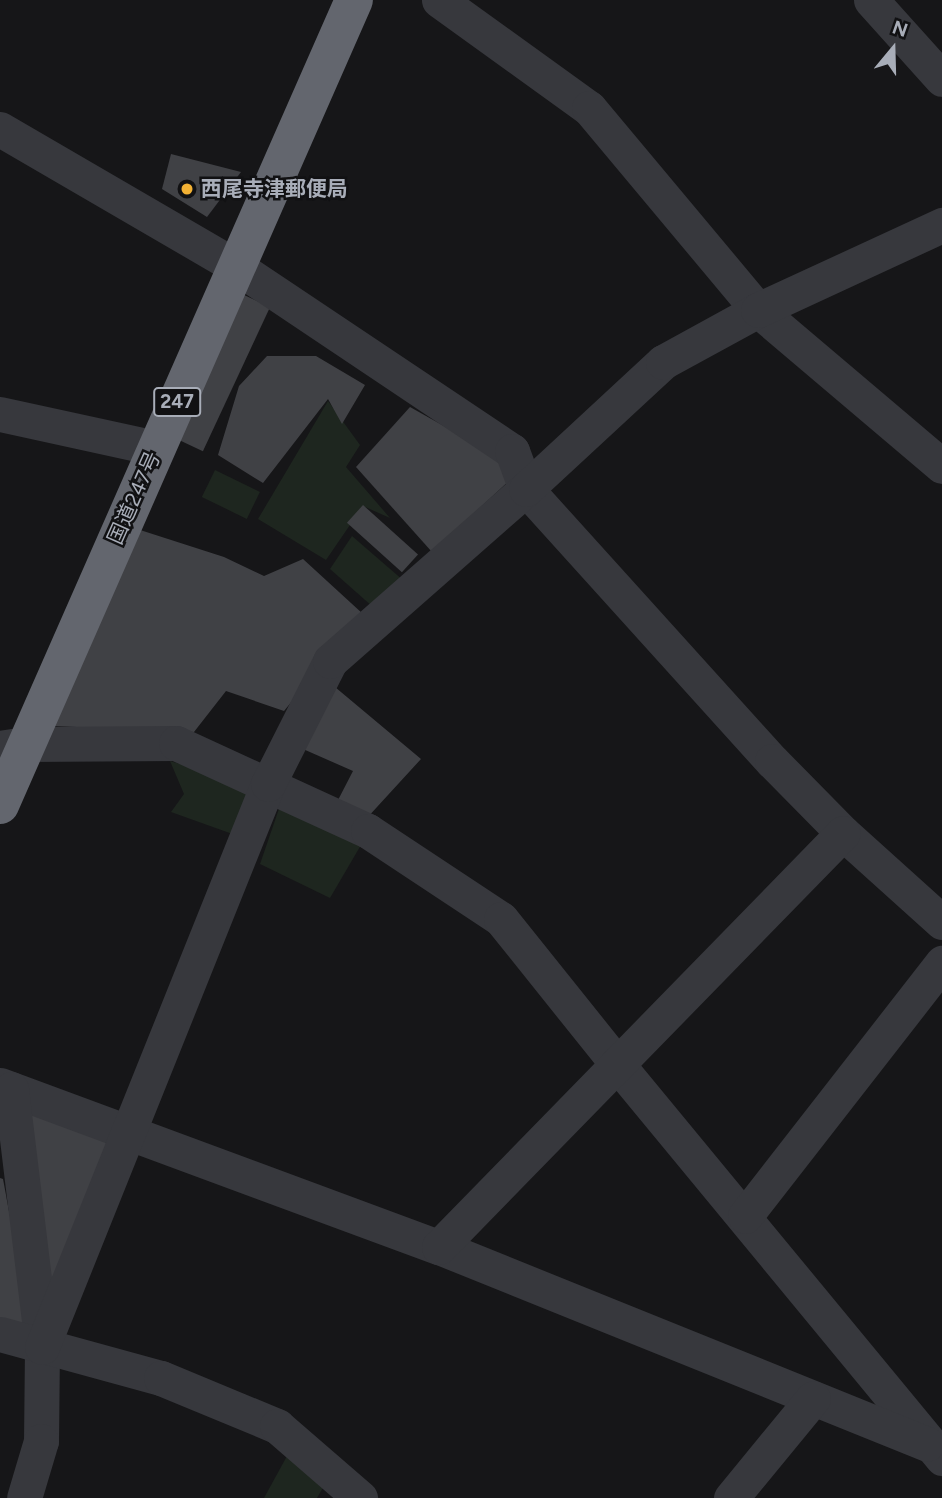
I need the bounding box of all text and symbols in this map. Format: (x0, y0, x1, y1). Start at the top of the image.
north arrow (858, 14, 928, 84)
text: N (889, 15, 911, 42)
place label: 西尾寺津郵便局 (201, 176, 348, 202)
marker: 西尾寺津郵便局 (179, 181, 195, 197)
road number: 247 (152, 386, 202, 418)
street label: 国道247号 (102, 448, 166, 548)

